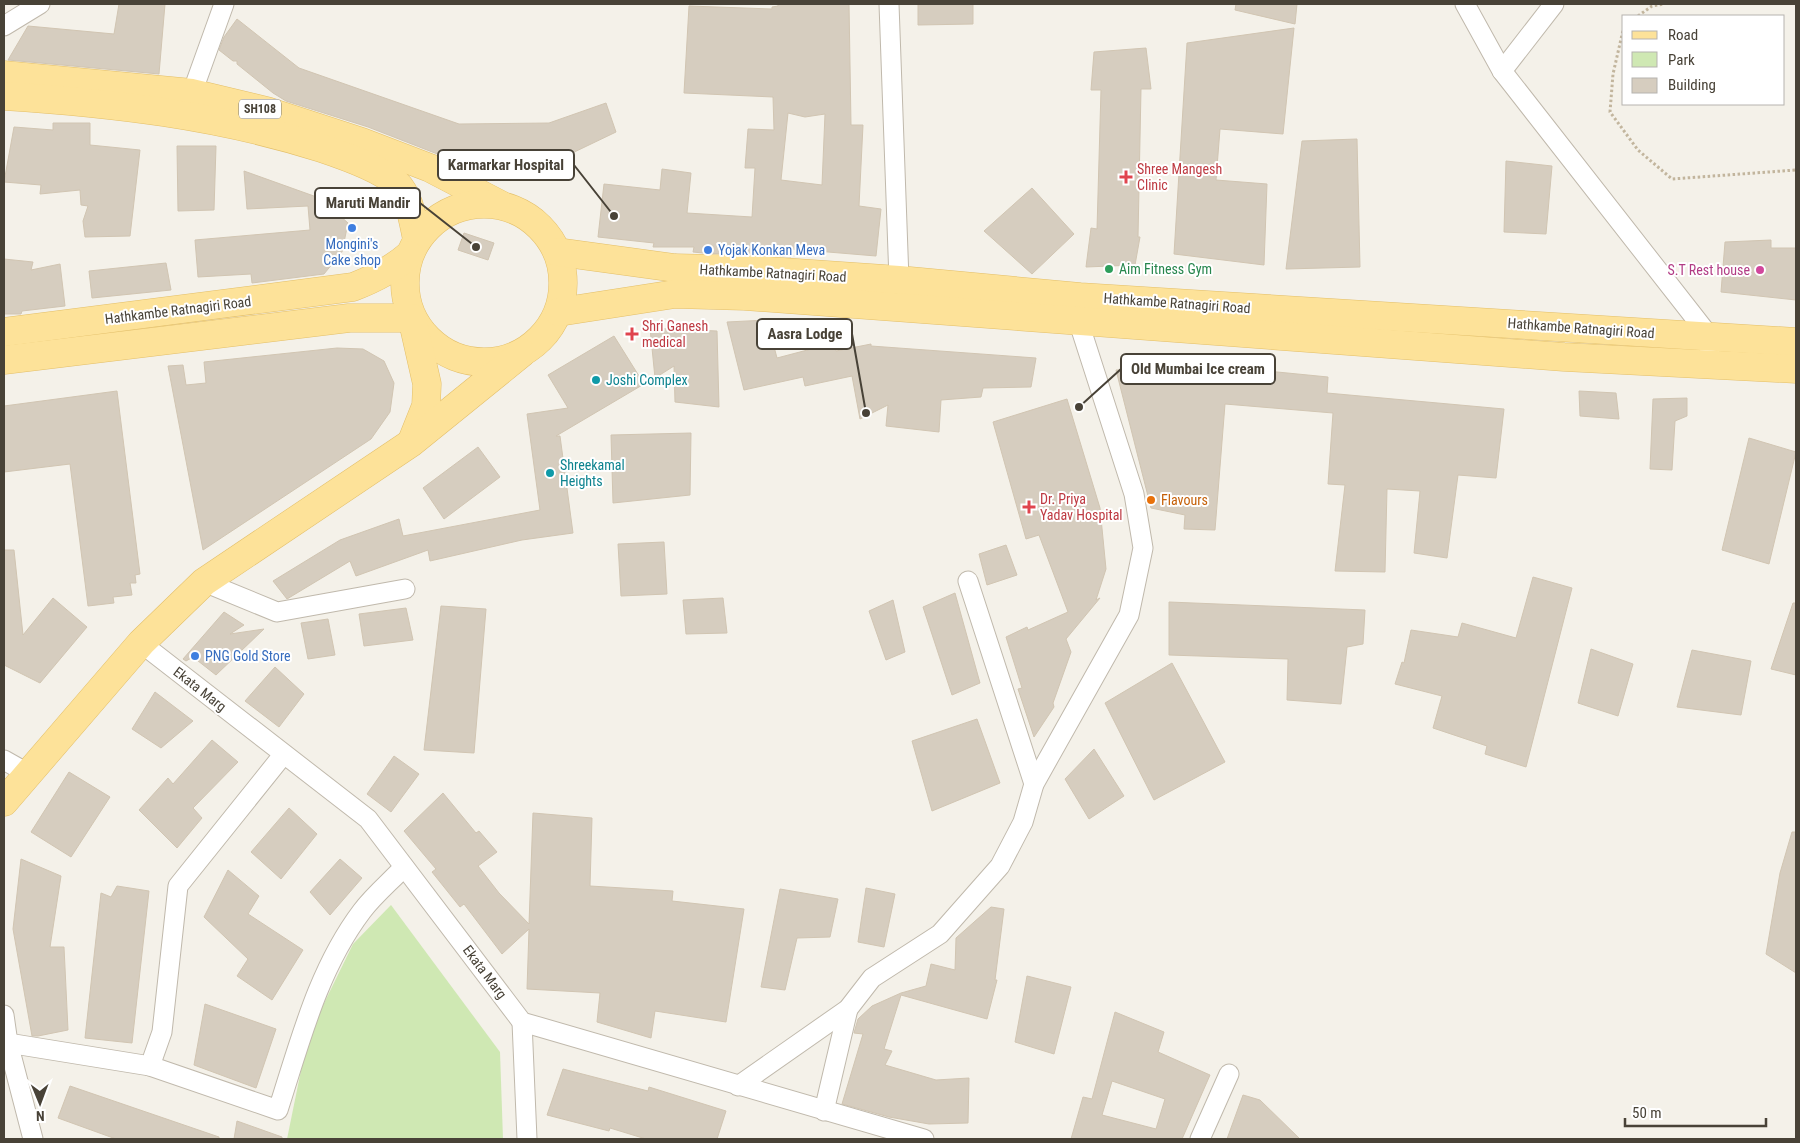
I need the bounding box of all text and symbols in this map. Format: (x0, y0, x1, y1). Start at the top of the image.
legend (1622, 15, 1785, 105)
text: Road (1668, 26, 1698, 44)
text: Park (1668, 51, 1695, 69)
text: Building (1668, 76, 1716, 94)
road number: SH108 (239, 100, 281, 118)
callout: Karmarkar Hospital (438, 150, 574, 180)
text: Karmarkar Hospital (448, 156, 564, 174)
place label: Shree Mangesh Clinic (1137, 161, 1222, 193)
marker: Shree Mangesh Clinic (1119, 170, 1133, 184)
callout: Maruti Mandir (315, 188, 420, 218)
text: Maruti Mandir (326, 194, 410, 212)
marker: Mongini's Cake shop (346, 222, 358, 234)
place label: Mongini's Cake shop (323, 236, 381, 268)
place label: Yojak Konkan Meva (718, 242, 825, 258)
marker: Yojak Konkan Meva (702, 244, 714, 256)
street label: Hathkambe Ratnagiri Road (699, 261, 847, 285)
place label: Aim Fitness Gym (1119, 261, 1212, 277)
place label: S.T Rest house (1668, 262, 1750, 278)
marker: Aim Fitness Gym (1103, 263, 1115, 275)
marker: S.T Rest house (1754, 264, 1766, 276)
street label: Hathkambe Ratnagiri Road (1103, 290, 1251, 316)
street label: Hathkambe Ratnagiri Road (104, 293, 252, 327)
street label: Hathkambe Ratnagiri Road (1507, 315, 1655, 341)
place label: Shri Ganesh medical (642, 318, 708, 350)
callout: Aasra Lodge (757, 319, 852, 349)
text: Aasra Lodge (768, 325, 842, 343)
marker: Shri Ganesh medical (626, 328, 638, 340)
callout: Old Mumbai Ice cream (1121, 354, 1275, 384)
text: Old Mumbai Ice cream (1131, 360, 1265, 378)
place label: Joshi Complex (606, 372, 688, 388)
marker: Joshi Complex (590, 374, 602, 386)
place label: Shreekamal Heights (560, 457, 625, 489)
marker: Shreekamal Heights (544, 467, 556, 479)
place label: Dr. Priya Yadav Hospital (1040, 491, 1123, 523)
place label: Flavours (1161, 492, 1208, 508)
marker: Flavours (1145, 494, 1157, 506)
marker: Dr. Priya Yadav Hospital (1022, 500, 1036, 514)
place label: PNG Gold Store (205, 648, 291, 664)
marker: PNG Gold Store (189, 650, 201, 662)
street label: Ekata Marg (171, 663, 229, 715)
street label: Ekata Marg (460, 942, 510, 1002)
north arrow (15, 1078, 65, 1128)
scale bar (1625, 1096, 1766, 1128)
text: 50 m (1632, 1104, 1662, 1122)
text: N (36, 1108, 45, 1124)

